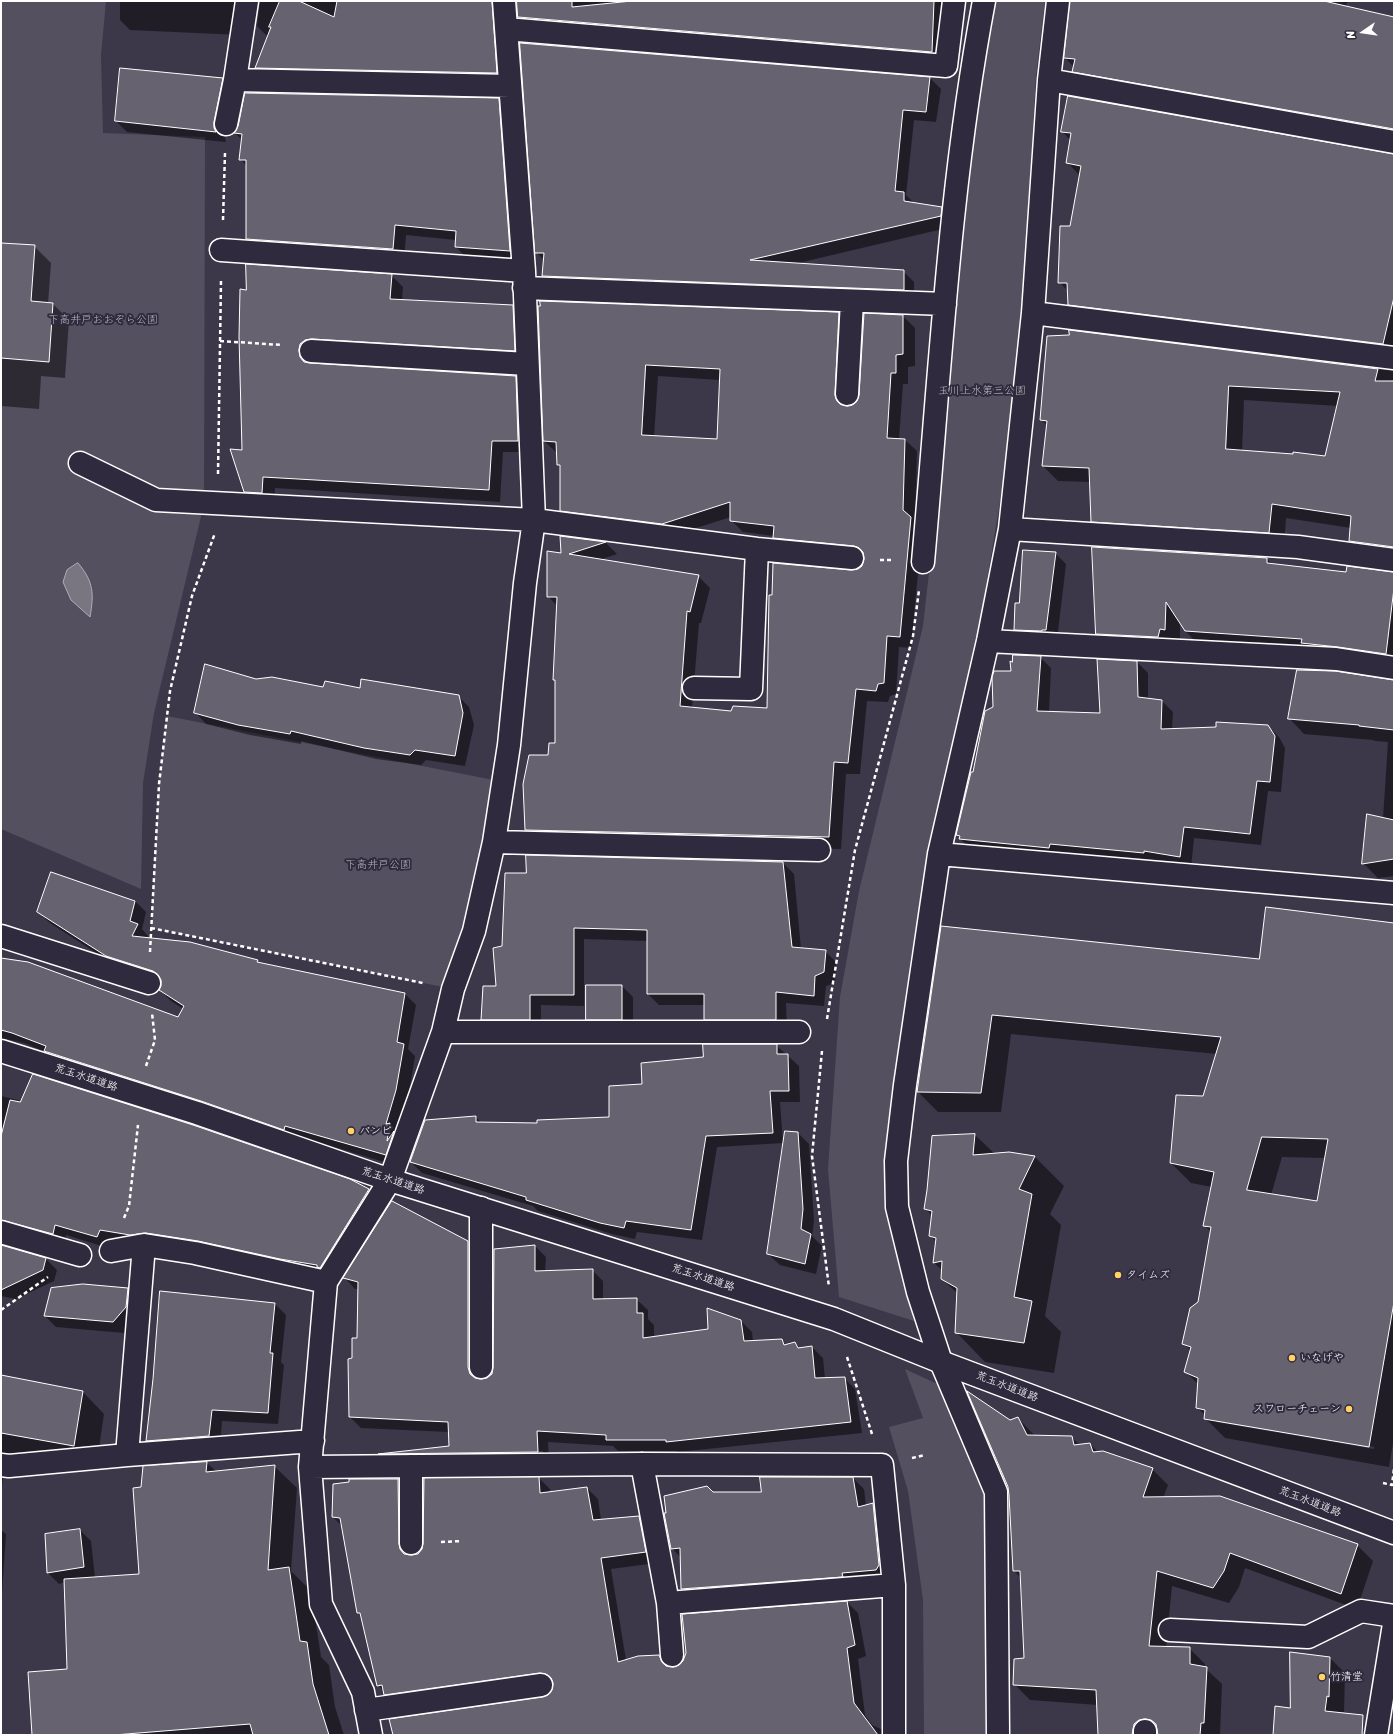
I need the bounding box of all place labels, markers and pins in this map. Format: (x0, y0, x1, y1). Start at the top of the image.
place label: バンビ (359, 1124, 392, 1138)
marker: バンビ (346, 1126, 356, 1136)
place label: タイムズ (1126, 1268, 1170, 1282)
marker: タイムズ (1113, 1270, 1123, 1280)
place label: いなげや (1300, 1351, 1344, 1365)
marker: いなげや (1287, 1353, 1297, 1363)
place label: スワローチェーン (1253, 1402, 1341, 1416)
marker: スワローチェーン (1344, 1404, 1354, 1414)
place label: 竹清堂 (1330, 1670, 1363, 1684)
marker: 竹清堂 (1317, 1672, 1327, 1682)

